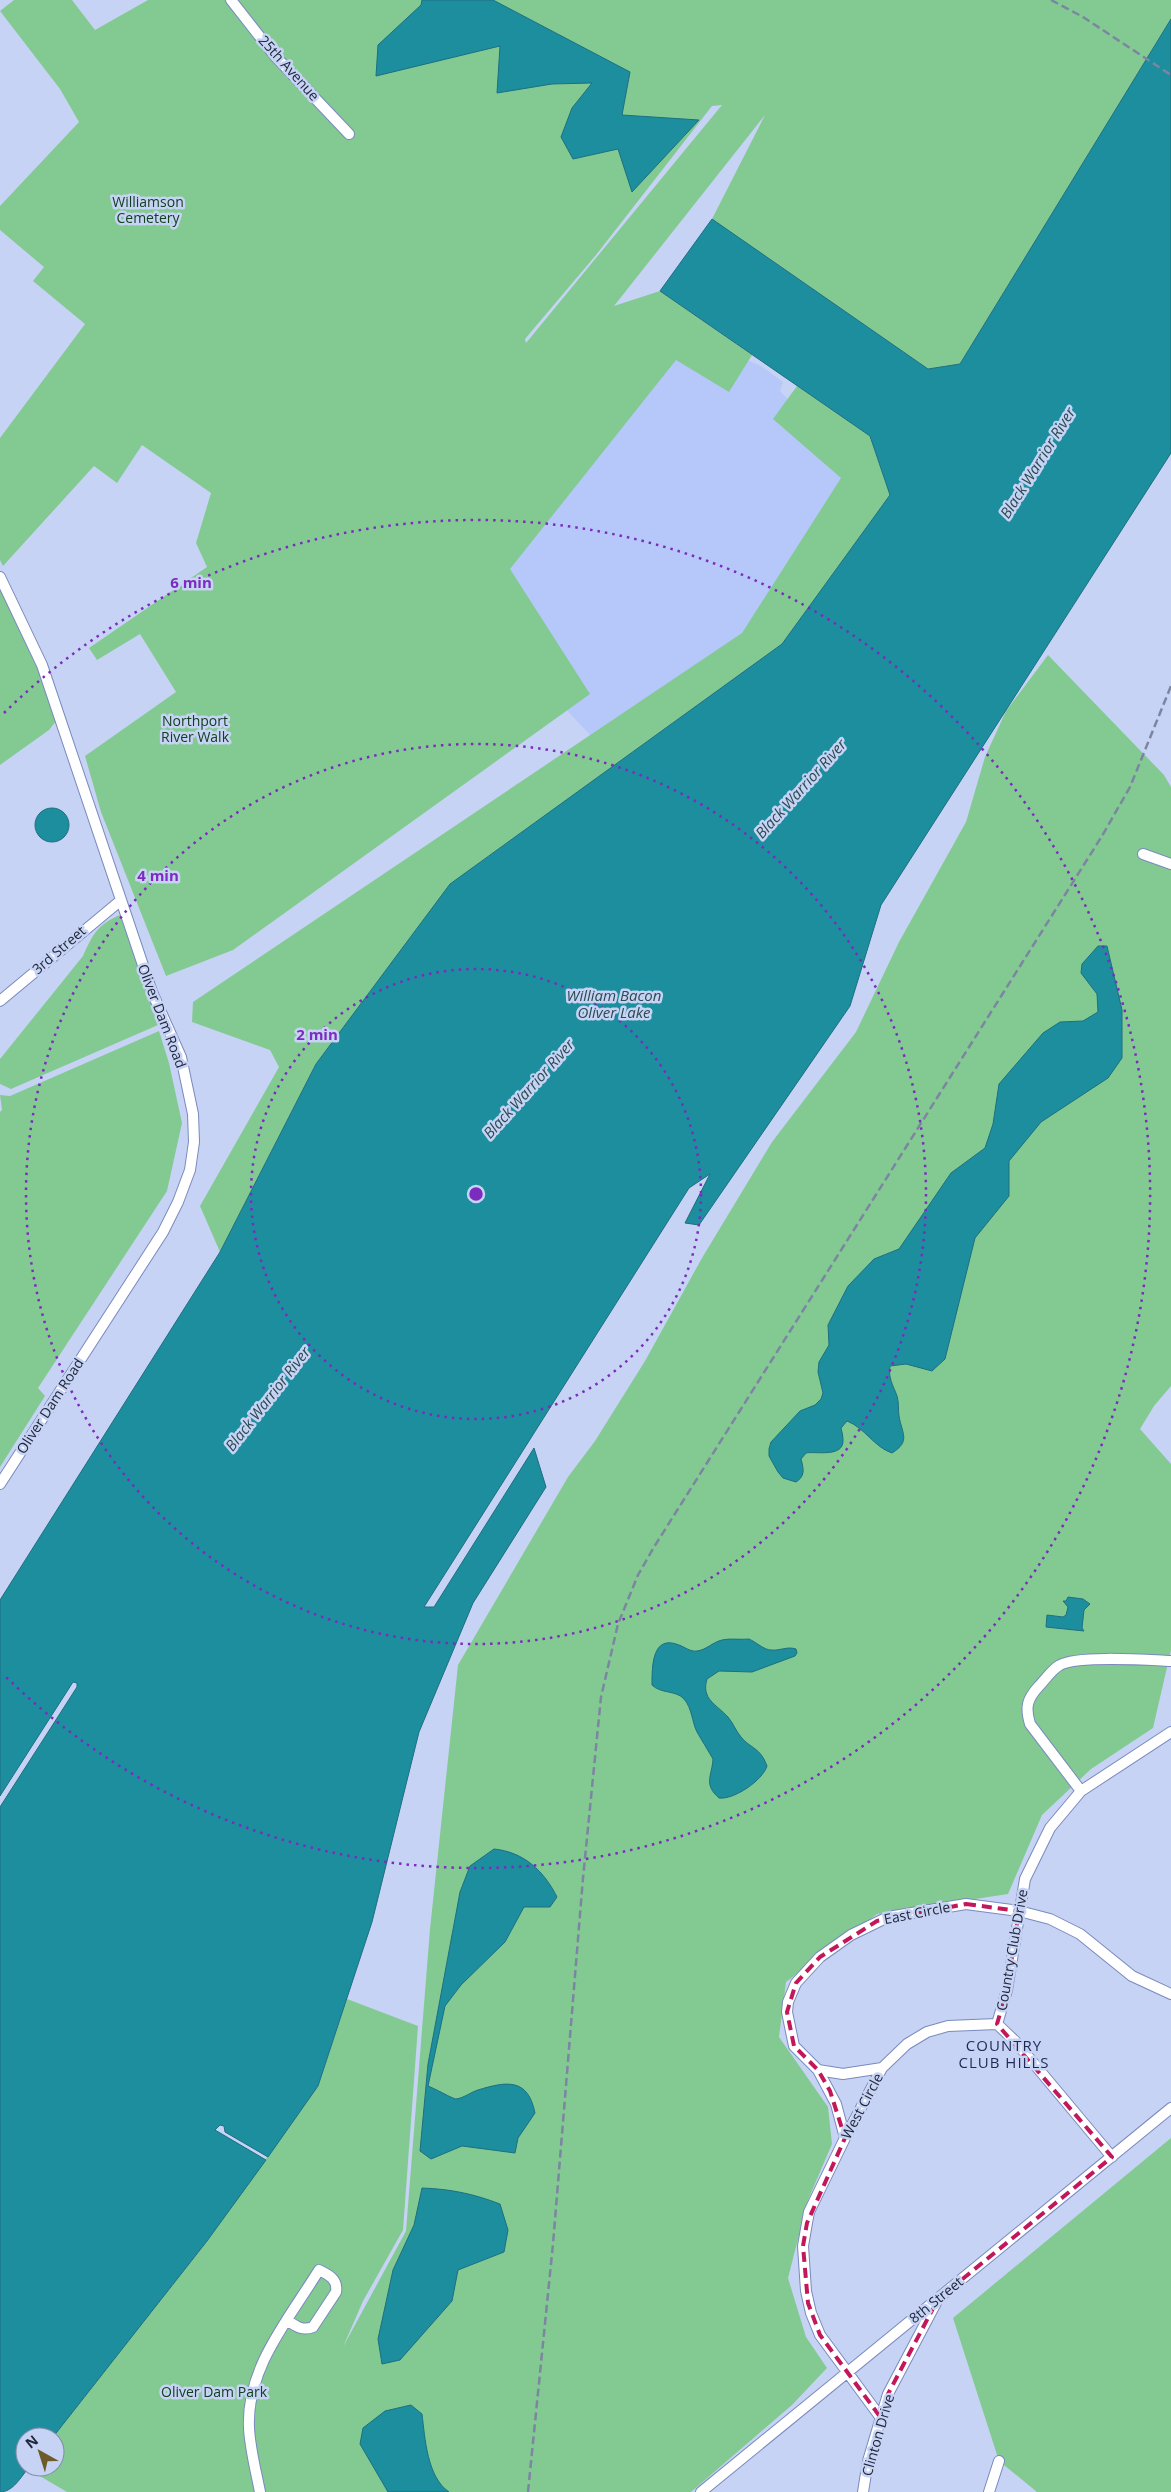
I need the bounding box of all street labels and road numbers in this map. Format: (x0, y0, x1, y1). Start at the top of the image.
street label: 25th Avenue (255, 31, 324, 105)
street label: 3rd Street (28, 921, 89, 978)
street label: Oliver Dam Road (134, 961, 191, 1071)
street label: Oliver Dam Road (12, 1354, 88, 1457)
street label: Country Club Drive (991, 1887, 1032, 2012)
street label: East Circle (882, 1897, 952, 1928)
street label: West Circle (836, 2069, 887, 2142)
street label: 8th Street (905, 2272, 967, 2327)
street label: Clinton Drive (857, 2392, 898, 2478)

